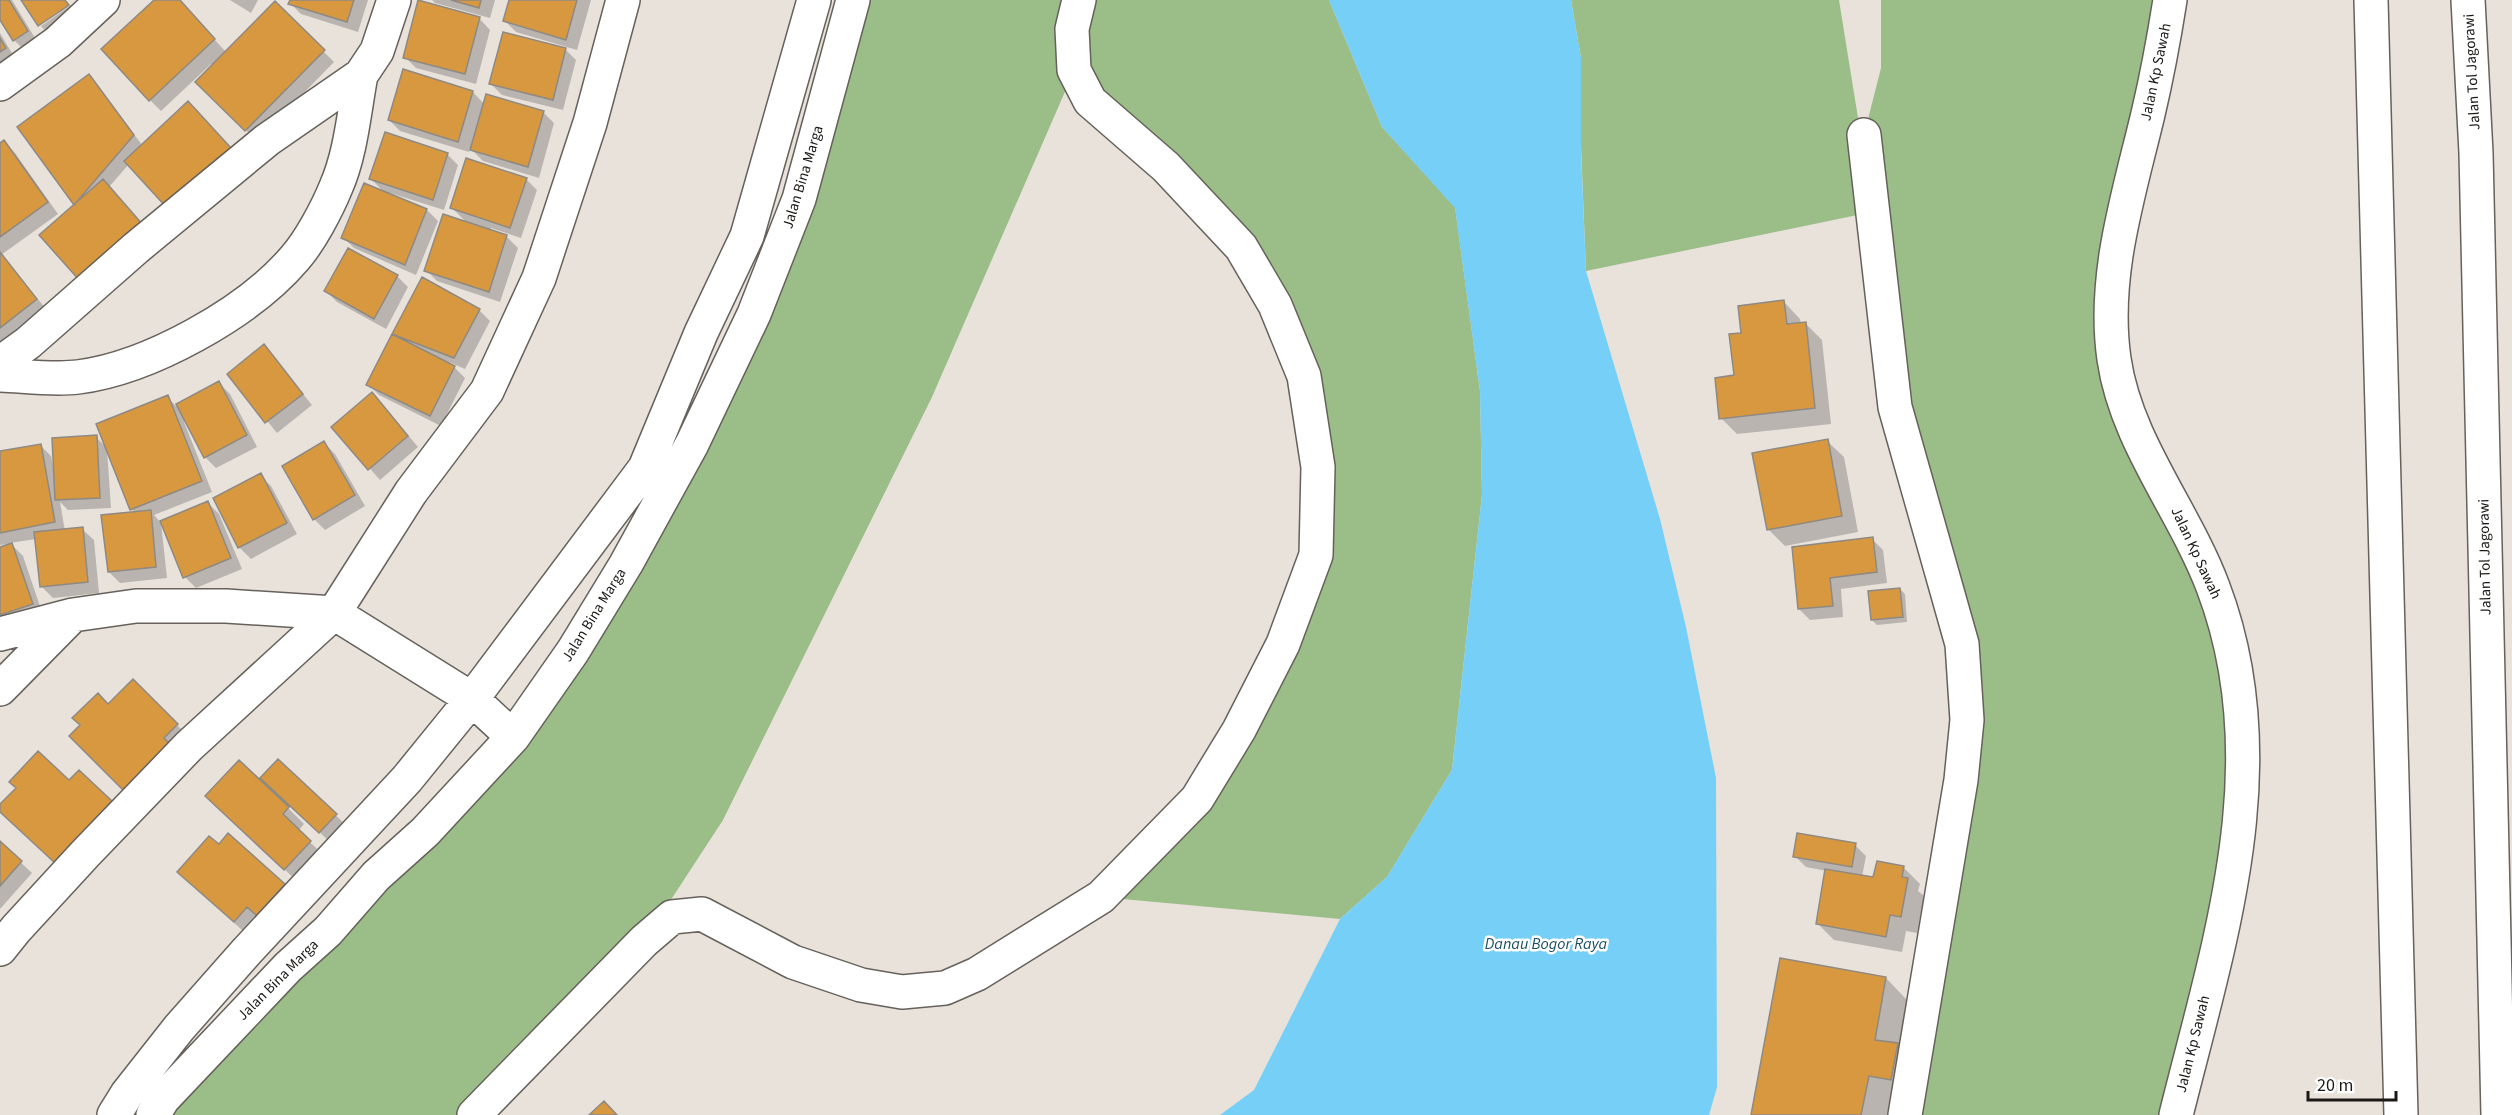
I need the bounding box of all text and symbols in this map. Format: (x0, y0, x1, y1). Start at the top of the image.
street label: Jalan Tol Jagorawi (2458, 13, 2486, 131)
street label: Jalan Kp Sawah (2135, 21, 2177, 123)
street label: Jalan Bina Marga (777, 123, 829, 231)
street label: Jalan Tol Jagorawi (2473, 499, 2497, 615)
street label: Jalan Kp Sawah (2166, 504, 2226, 602)
street label: Jalan Bina Marga (557, 564, 631, 666)
water label: Danau Bogor Raya (1485, 933, 1608, 955)
street label: Jalan Bina Marga (233, 935, 323, 1025)
street label: Jalan Kp Sawah (2171, 993, 2215, 1095)
scale bar (2308, 1064, 2396, 1102)
text: 20 m (2317, 1073, 2353, 1098)

